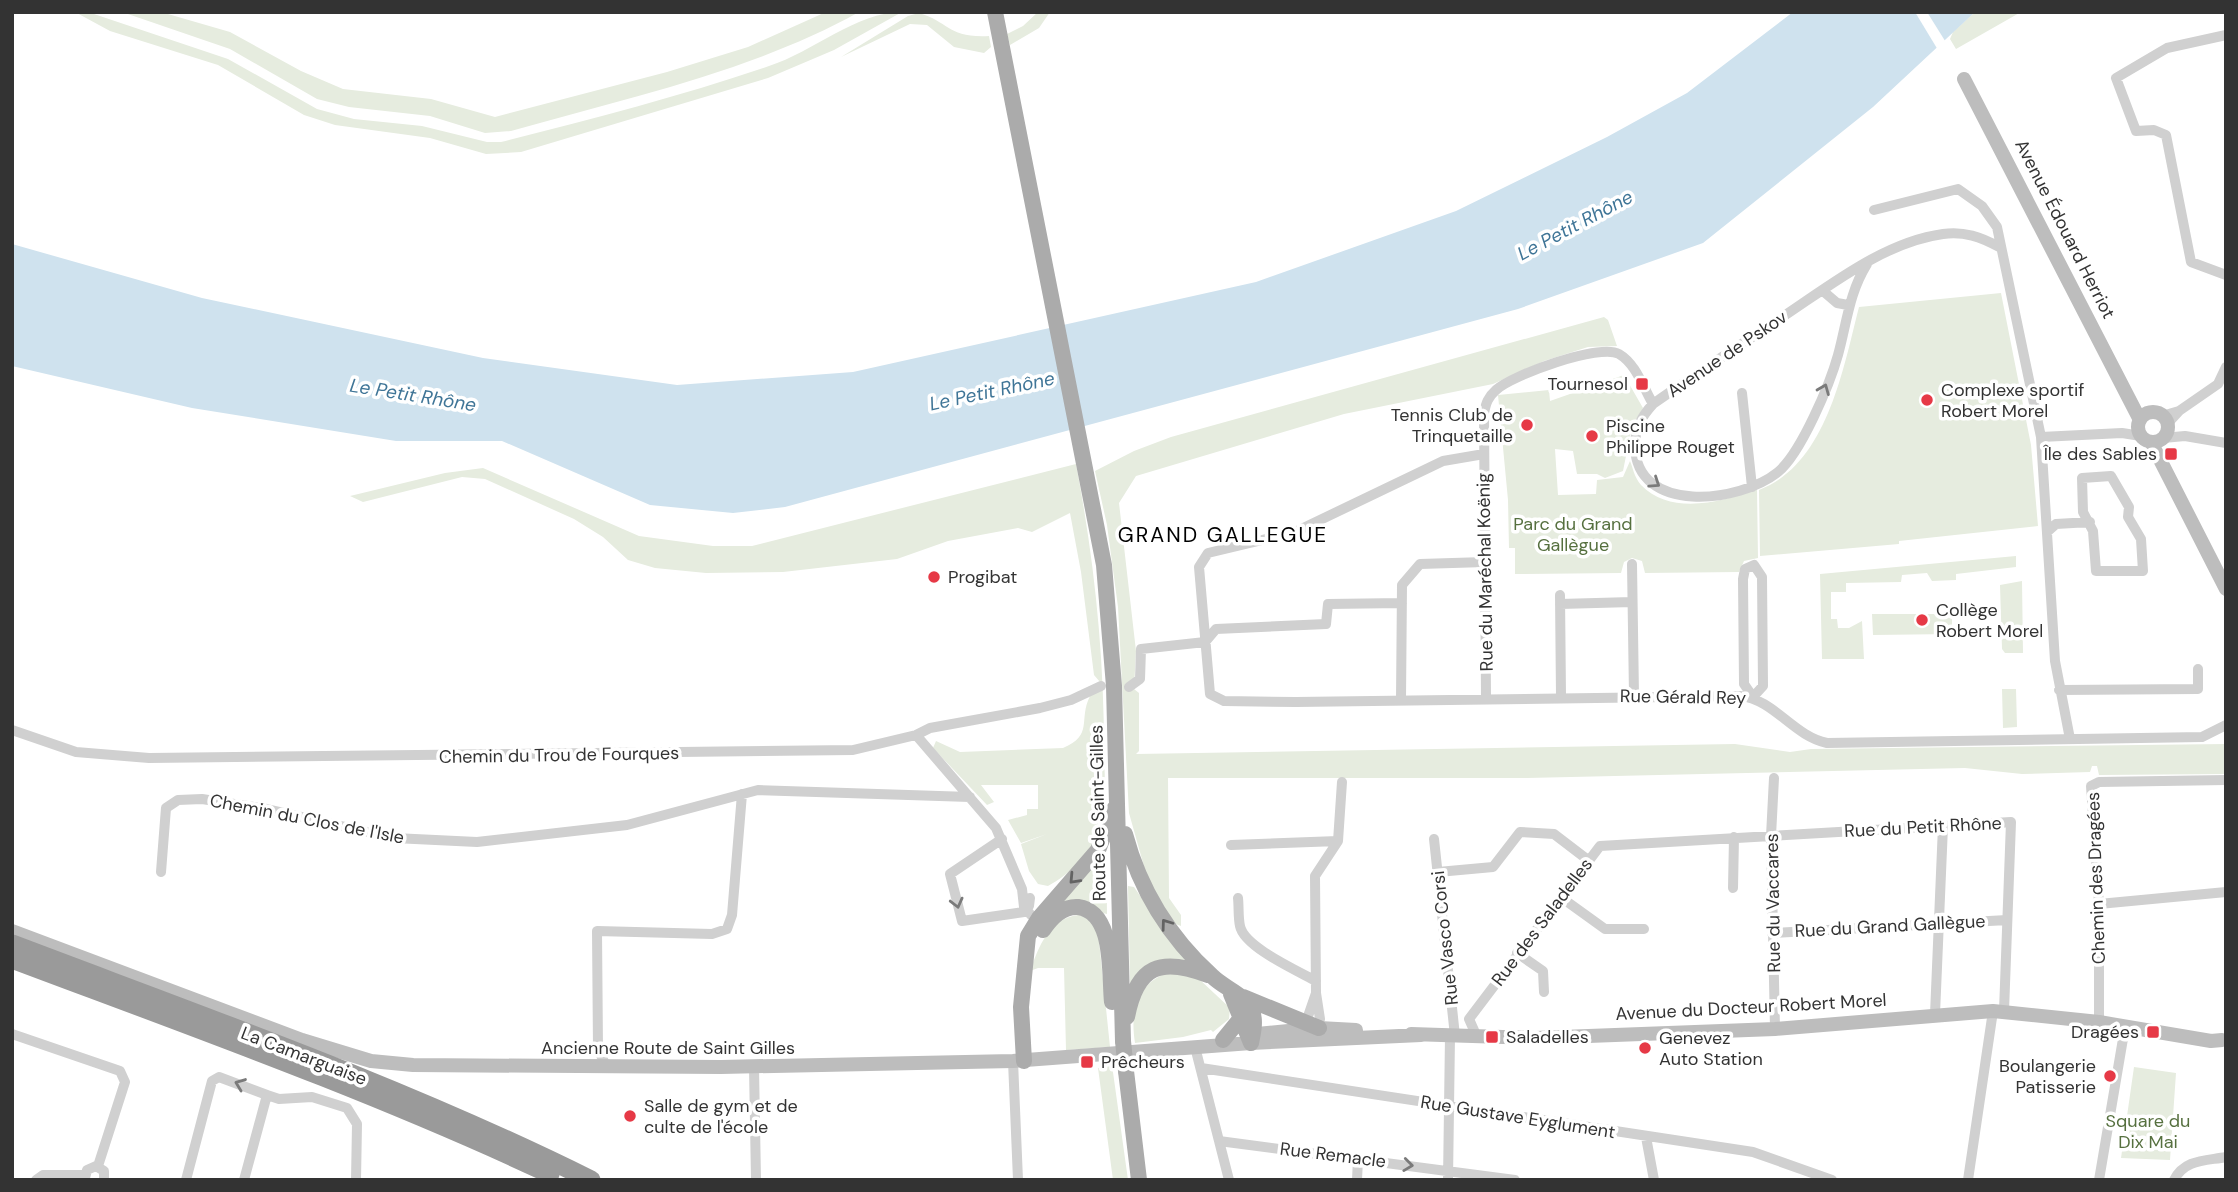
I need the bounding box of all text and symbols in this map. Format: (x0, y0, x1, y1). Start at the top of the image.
street label: Avenue Édouard Herriot (2009, 135, 2121, 323)
water label: Le Petit Rhône (1513, 184, 1637, 266)
street label: Avenue de Pskov (1662, 305, 1792, 403)
water label: Le Petit Rhône (927, 366, 1057, 416)
place label: Tournesol (1548, 372, 1628, 396)
water label: Le Petit Rhône (348, 373, 478, 417)
marker: Tournesol (1634, 376, 1650, 392)
place label: Complexe sportif Robert Morel (1941, 378, 2084, 423)
one-way arrow (1816, 384, 1830, 397)
marker: Complexe sportif Robert Morel (1919, 392, 1935, 408)
place label: Tennis Club de Trinquetaille (1391, 403, 1513, 448)
place label: Piscine Philippe Rouget (1606, 414, 1735, 459)
marker: Tennis Club de Trinquetaille (1519, 417, 1535, 433)
marker: Piscine Philippe Rouget (1584, 428, 1600, 444)
place label: Île des Sables (2043, 442, 2157, 466)
marker: Île des Sables (2163, 446, 2179, 462)
street label: Rue du Maréchal Koënig (1471, 472, 1499, 672)
one-way arrow (1647, 475, 1660, 487)
park label: Parc du Grand Gallègue (1513, 512, 1633, 557)
district label: GRAND GALLEGUE (1118, 521, 1328, 549)
place label: Progibat (948, 565, 1017, 589)
marker: Progibat (926, 569, 942, 585)
place label: Collège Robert Morel (1936, 598, 2043, 643)
marker: Collège Robert Morel (1914, 612, 1930, 628)
street label: Rue Gérald Rey (1620, 684, 1746, 710)
street label: Route de Saint-Gilles (1084, 725, 1112, 901)
street label: Chemin du Trou de Fourques (439, 741, 679, 769)
street label: Chemin du Clos de l'Isle (208, 788, 406, 850)
street label: Chemin des Dragées (2081, 791, 2111, 965)
street label: Rue du Petit Rhône (1844, 811, 2002, 843)
street label: Rue du Vaccares (1760, 833, 1786, 973)
street label: Rue des Saladelles (1486, 853, 1598, 991)
street label: Rue Vasco Corsi (1426, 869, 1464, 1007)
one-way arrow (1069, 871, 1082, 884)
one-way arrow (949, 897, 963, 909)
street label: Rue du Grand Gallègue (1794, 909, 1986, 943)
one-way arrow (1162, 919, 1174, 932)
street label: Avenue du Docteur Robert Morel (1615, 988, 1887, 1026)
place label: Dragées (2071, 1020, 2139, 1044)
street label: La Camarguaise (238, 1021, 370, 1091)
marker: Dragées (2145, 1024, 2161, 1040)
place label: Saladelles (1506, 1025, 1589, 1049)
place label: Genevez Auto Station (1659, 1026, 1763, 1071)
marker: Saladelles (1484, 1029, 1500, 1045)
street label: Ancienne Route de Saint Gilles (541, 1036, 795, 1060)
marker: Genevez Auto Station (1637, 1040, 1653, 1056)
place label: Prêcheurs (1101, 1050, 1185, 1074)
marker: Prêcheurs (1079, 1054, 1095, 1070)
place label: Boulangerie Patisserie (1999, 1054, 2096, 1099)
marker: Boulangerie Patisserie (2102, 1068, 2118, 1084)
one-way arrow (235, 1078, 247, 1092)
street label: Rue Gustave Eyglument (1419, 1090, 1617, 1144)
place label: Salle de gym et de culte de l'école (644, 1094, 798, 1139)
marker: Salle de gym et de culte de l'école (622, 1108, 638, 1124)
park label: Square du Dix Mai (2106, 1109, 2190, 1154)
street label: Rue Remacle (1279, 1137, 1387, 1173)
one-way arrow (1402, 1157, 1414, 1172)

